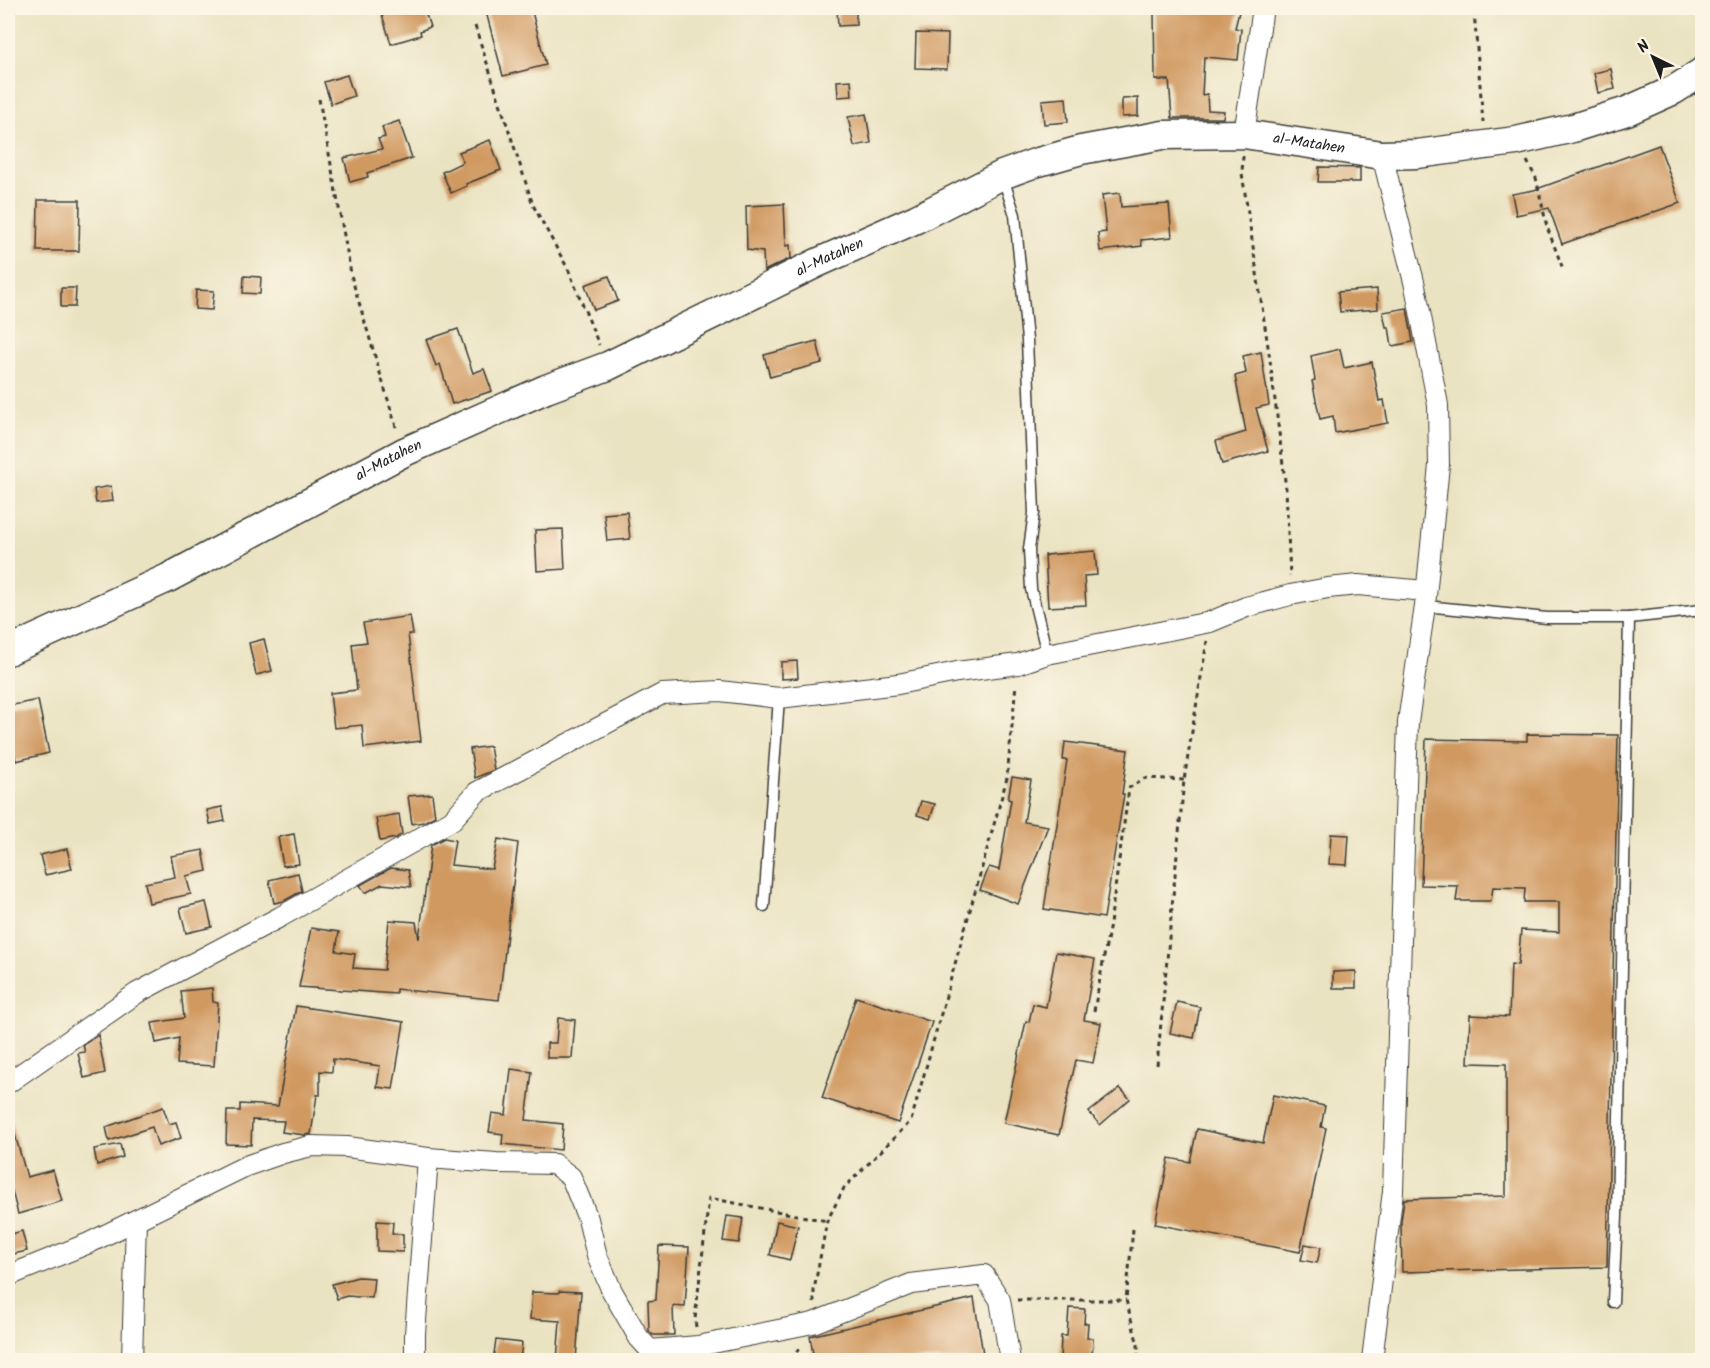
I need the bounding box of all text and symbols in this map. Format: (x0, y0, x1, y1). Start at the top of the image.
north arrow (1623, 27, 1683, 87)
text: N (1632, 35, 1656, 60)
street label: al-Matahen (1272, 127, 1347, 161)
street label: al-Matahen (792, 232, 868, 283)
street label: al-Matahen (351, 433, 426, 488)

